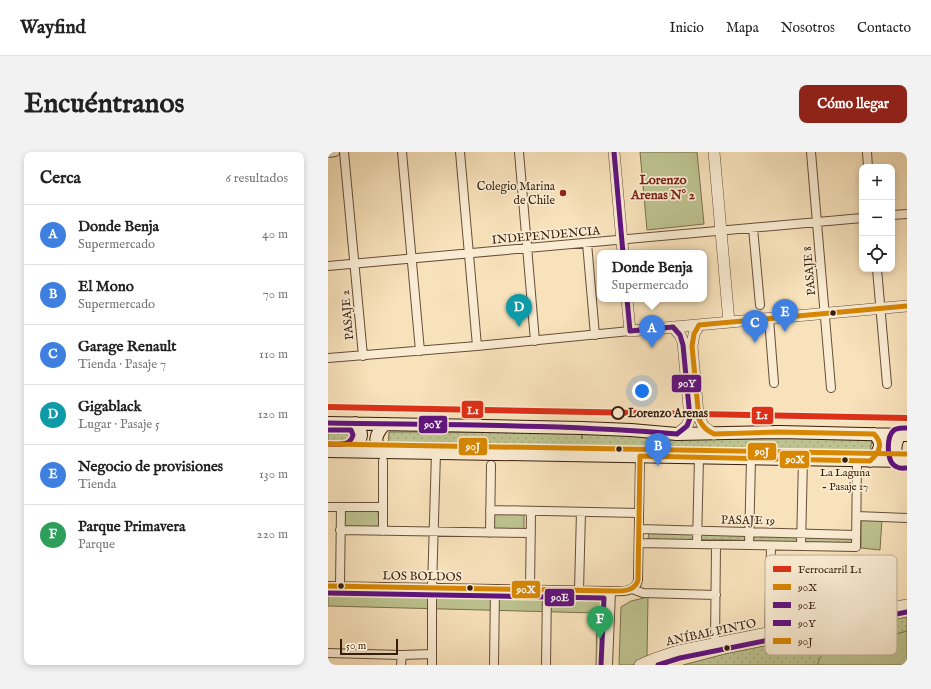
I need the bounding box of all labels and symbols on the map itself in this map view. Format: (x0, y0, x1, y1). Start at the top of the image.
district label: Lorenzo Arenas N° 2 (630, 172, 695, 204)
place label: Colegio Marina de Chile (477, 179, 556, 208)
marker: Colegio Marina de Chile (558, 188, 568, 198)
street label: INDEPENDENCIA (491, 223, 602, 248)
street label: PASAJE 8 (800, 245, 820, 296)
street label: PASAJE 2 (338, 289, 358, 341)
pin: D (506, 294, 532, 327)
pin: E (772, 299, 798, 332)
unlabelled marker (828, 308, 838, 318)
pin: C (742, 310, 768, 343)
pin: A (639, 315, 665, 348)
line badge: 90Y (671, 374, 702, 393)
text: 90Y (677, 377, 697, 391)
your location (632, 381, 652, 401)
line badge: L1 (461, 400, 484, 419)
text: L1 (466, 404, 479, 418)
marker: Lorenzo Arenas (611, 406, 625, 420)
place label: Lorenzo Arenas (627, 406, 709, 421)
line badge: L1 (751, 406, 774, 425)
text: L1 (755, 409, 768, 423)
line badge: 90Y (418, 415, 448, 434)
text: 90Y (423, 418, 443, 432)
pin: B (645, 433, 671, 466)
line badge: 90J (458, 437, 488, 456)
text: 90J (465, 440, 481, 454)
line badge: 90J (747, 442, 777, 461)
unlabelled marker (614, 444, 624, 454)
text: 90J (754, 445, 770, 459)
line badge: 90X (779, 450, 810, 469)
text: 90X (784, 453, 806, 467)
marker: La Laguna - Pasaje 17 (840, 455, 850, 465)
place label: La Laguna - Pasaje 17 (820, 466, 870, 494)
street label: PASAJE 19 (721, 513, 775, 529)
legend (765, 555, 897, 655)
text: Ferrocarril L1 (798, 563, 862, 577)
street label: LOS BOLDOS (382, 568, 462, 585)
line badge: 90X (511, 580, 541, 599)
unlabelled marker (336, 581, 346, 591)
text: 90X (797, 581, 817, 595)
unlabelled marker (465, 583, 475, 593)
text: 90X (515, 583, 537, 597)
line badge: 90E (544, 588, 575, 607)
text: 90E (550, 591, 569, 605)
text: 90E (797, 599, 816, 613)
pin: F (587, 606, 613, 639)
street label: ANÍBAL PINTO (663, 615, 758, 650)
text: 90Y (797, 617, 816, 631)
text: 90J (797, 635, 813, 649)
scale bar (340, 637, 398, 656)
unlabelled marker (722, 643, 732, 653)

